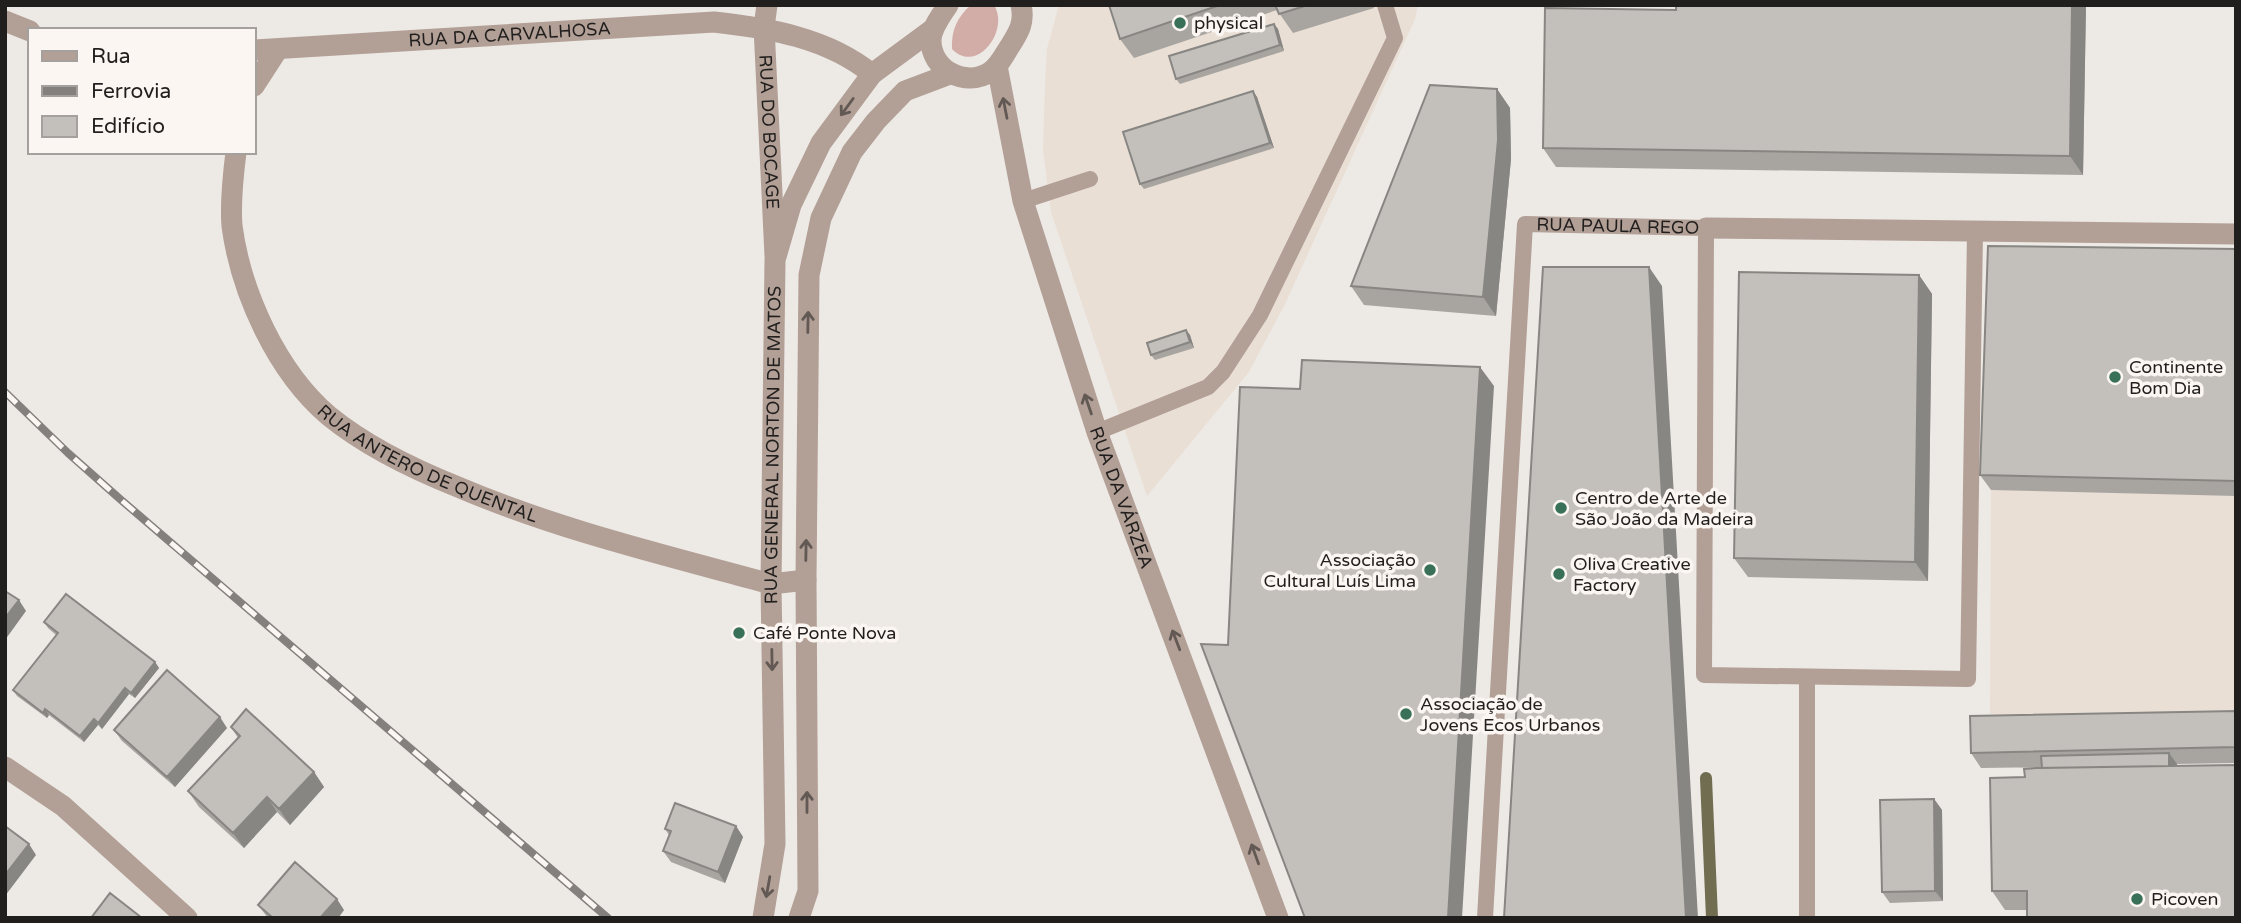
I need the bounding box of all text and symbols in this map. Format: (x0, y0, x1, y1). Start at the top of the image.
place label: physical (1194, 12, 1263, 34)
marker: physical (1172, 15, 1188, 31)
street label: RUA DA CARVALHOSA (408, 17, 611, 52)
legend (28, 28, 256, 154)
text: Rua (91, 44, 131, 69)
street label: RUA DO BOCAGE (754, 54, 784, 210)
text: Ferrovia (91, 79, 171, 104)
one-way arrow (840, 97, 854, 116)
one-way arrow (998, 97, 1012, 120)
text: Edifício (91, 114, 165, 139)
street label: RUA PAULA REGO (1536, 213, 1700, 239)
street label: RUA GENERAL NORTON DE MATOS (760, 286, 786, 604)
one-way arrow (801, 311, 815, 334)
place label: Continente Bom Dia (2129, 356, 2223, 399)
marker: Continente Bom Dia (2107, 369, 2123, 385)
one-way arrow (1081, 394, 1093, 416)
street label: RUA ANTERO DE QUENTAL (313, 400, 541, 528)
street label: RUA DA VÁRZEA (1085, 423, 1158, 572)
place label: Centro de Arte de São João da Madeira (1575, 487, 1754, 530)
marker: Centro de Arte de São João da Madeira (1553, 500, 1569, 516)
one-way arrow (799, 539, 813, 562)
place label: Associação Cultural Luís Lima (1264, 549, 1416, 592)
place label: Oliva Creative Factory (1573, 553, 1691, 596)
marker: Associação Cultural Luís Lima (1422, 562, 1438, 578)
marker: Oliva Creative Factory (1551, 566, 1567, 582)
place label: Café Ponte Nova (753, 622, 896, 644)
marker: Café Ponte Nova (731, 625, 747, 641)
one-way arrow (1168, 630, 1181, 652)
one-way arrow (765, 648, 779, 671)
place label: Associação de Jovens Ecos Urbanos (1420, 693, 1600, 736)
marker: Associação de Jovens Ecos Urbanos (1398, 706, 1414, 722)
one-way arrow (801, 791, 814, 814)
one-way arrow (1248, 843, 1260, 865)
one-way arrow (761, 875, 774, 898)
place label: Picoven (2151, 888, 2218, 910)
marker: Picoven (2129, 891, 2145, 907)

